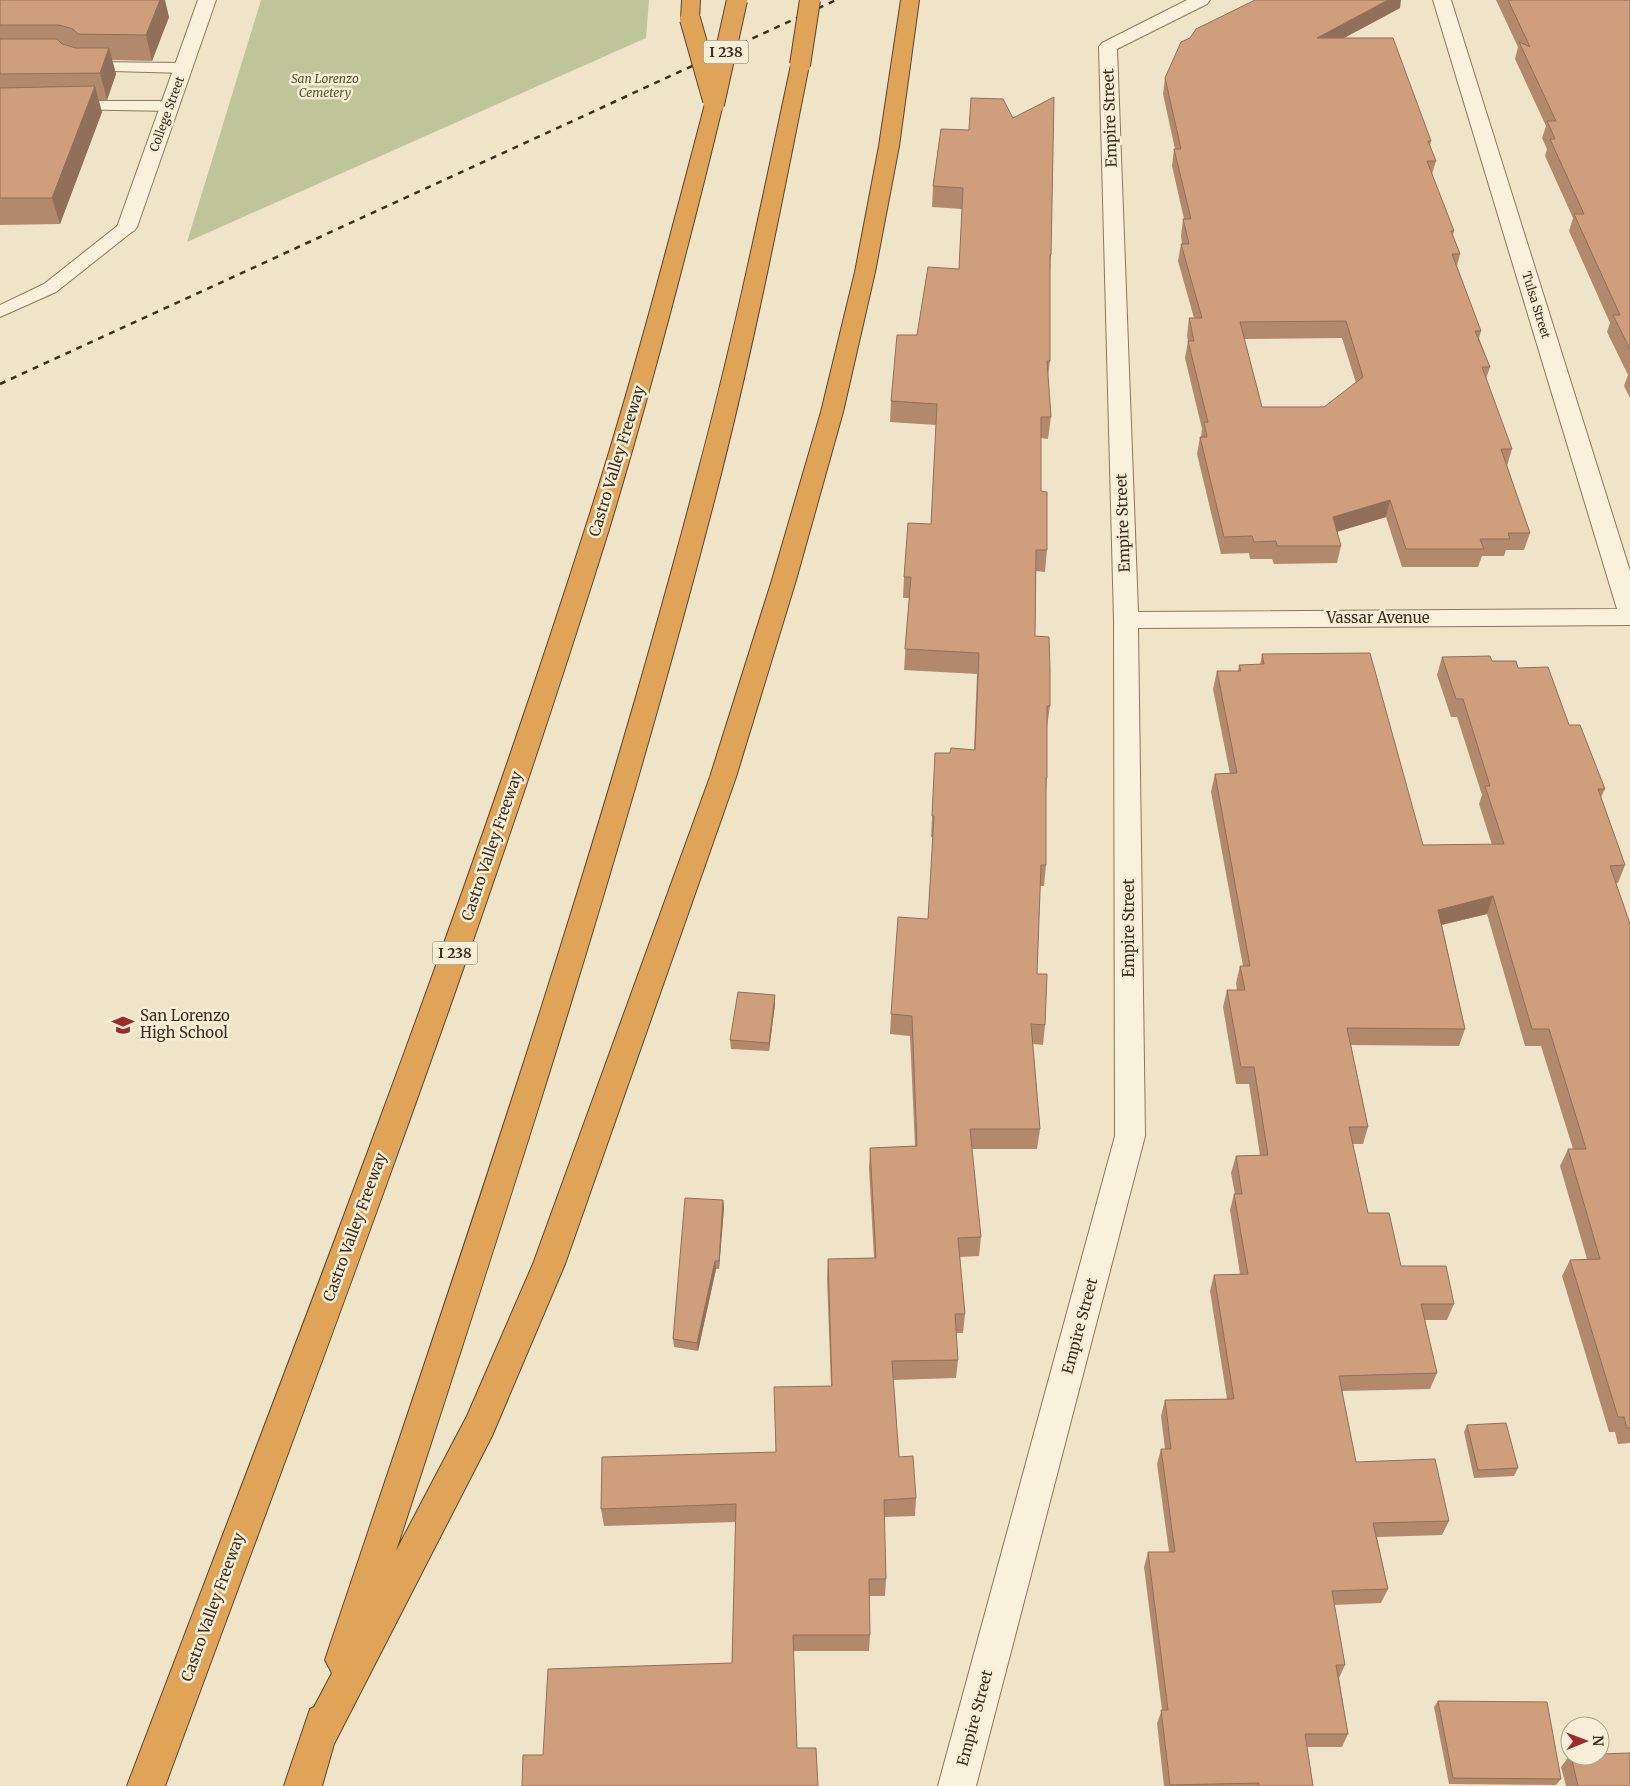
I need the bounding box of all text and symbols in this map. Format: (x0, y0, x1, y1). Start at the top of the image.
road number: I 238 (704, 41, 748, 64)
street label: Empire Street (1098, 68, 1121, 168)
park label: San Lorenzo Cemetery (291, 71, 359, 100)
street label: College Street (146, 74, 187, 153)
street label: Tulsa Street (1519, 270, 1554, 340)
street label: Castro Valley Freeway (584, 383, 649, 539)
street label: Empire Street (1111, 473, 1134, 573)
street label: Vassar Avenue (1325, 608, 1430, 627)
street label: Castro Valley Freeway (457, 768, 526, 923)
street label: Empire Street (1119, 878, 1138, 977)
road number: I 238 (432, 941, 478, 964)
place label: San Lorenzo High School (140, 1006, 230, 1042)
school or university icon: San Lorenzo High School (110, 1012, 136, 1038)
street label: Castro Valley Freeway (319, 1150, 390, 1304)
street label: Empire Street (1058, 1276, 1102, 1376)
street label: Castro Valley Freeway (177, 1530, 248, 1684)
street label: Empire Street (953, 1668, 997, 1768)
north arrow (1560, 1716, 1610, 1766)
text: N (1589, 1735, 1607, 1746)

